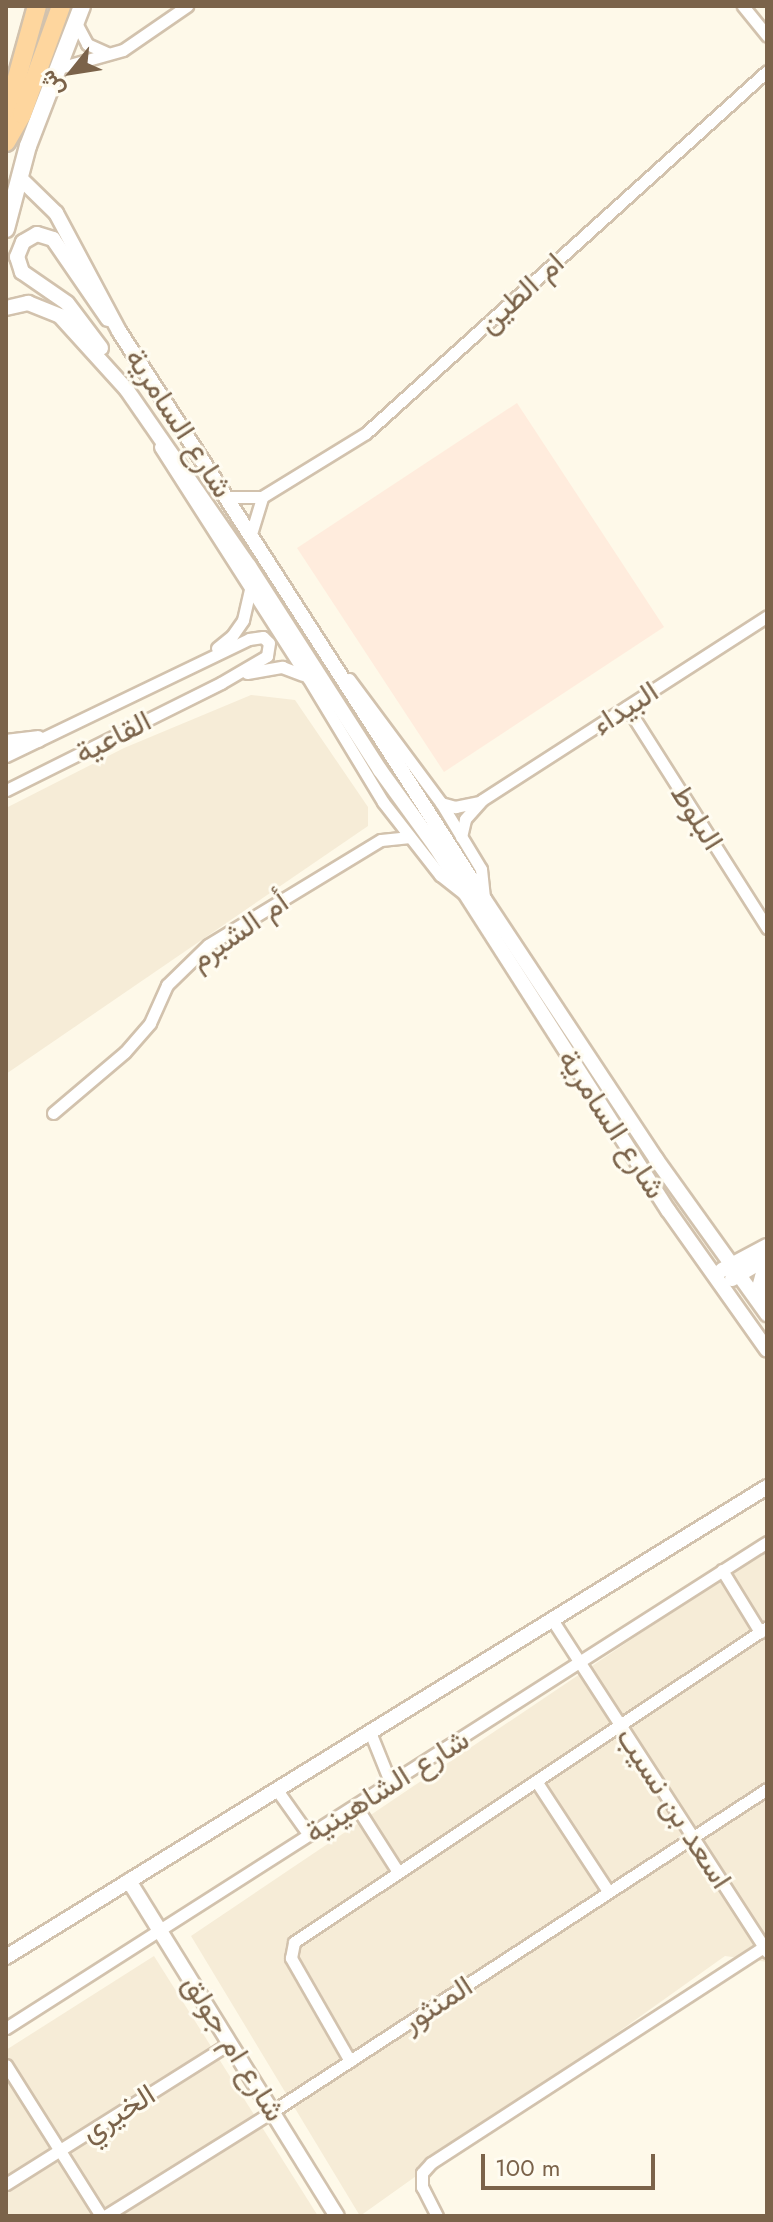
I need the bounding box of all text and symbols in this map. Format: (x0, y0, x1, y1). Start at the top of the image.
north arrow (32, 32, 112, 112)
text: ش (31, 65, 72, 103)
street label: ام الطين (471, 245, 571, 341)
street label: شارع السامرية (117, 342, 241, 504)
street label: البيداء (585, 673, 665, 743)
street label: القاعية (69, 703, 157, 771)
street label: البلوط (663, 777, 731, 857)
street label: أم الشبرم (183, 884, 295, 978)
street label: شارع السامرية (550, 1043, 674, 1205)
street label: شارع الشاهينية (298, 1721, 476, 1851)
street label: اسعد بن نسيب (609, 1721, 739, 1895)
street label: شارع ام جولق (175, 1968, 293, 2128)
street label: المنثور (395, 1968, 479, 2040)
street label: الخيري (74, 2076, 162, 2150)
scale bar (485, 2138, 659, 2188)
text: 100 m (495, 2150, 561, 2185)

